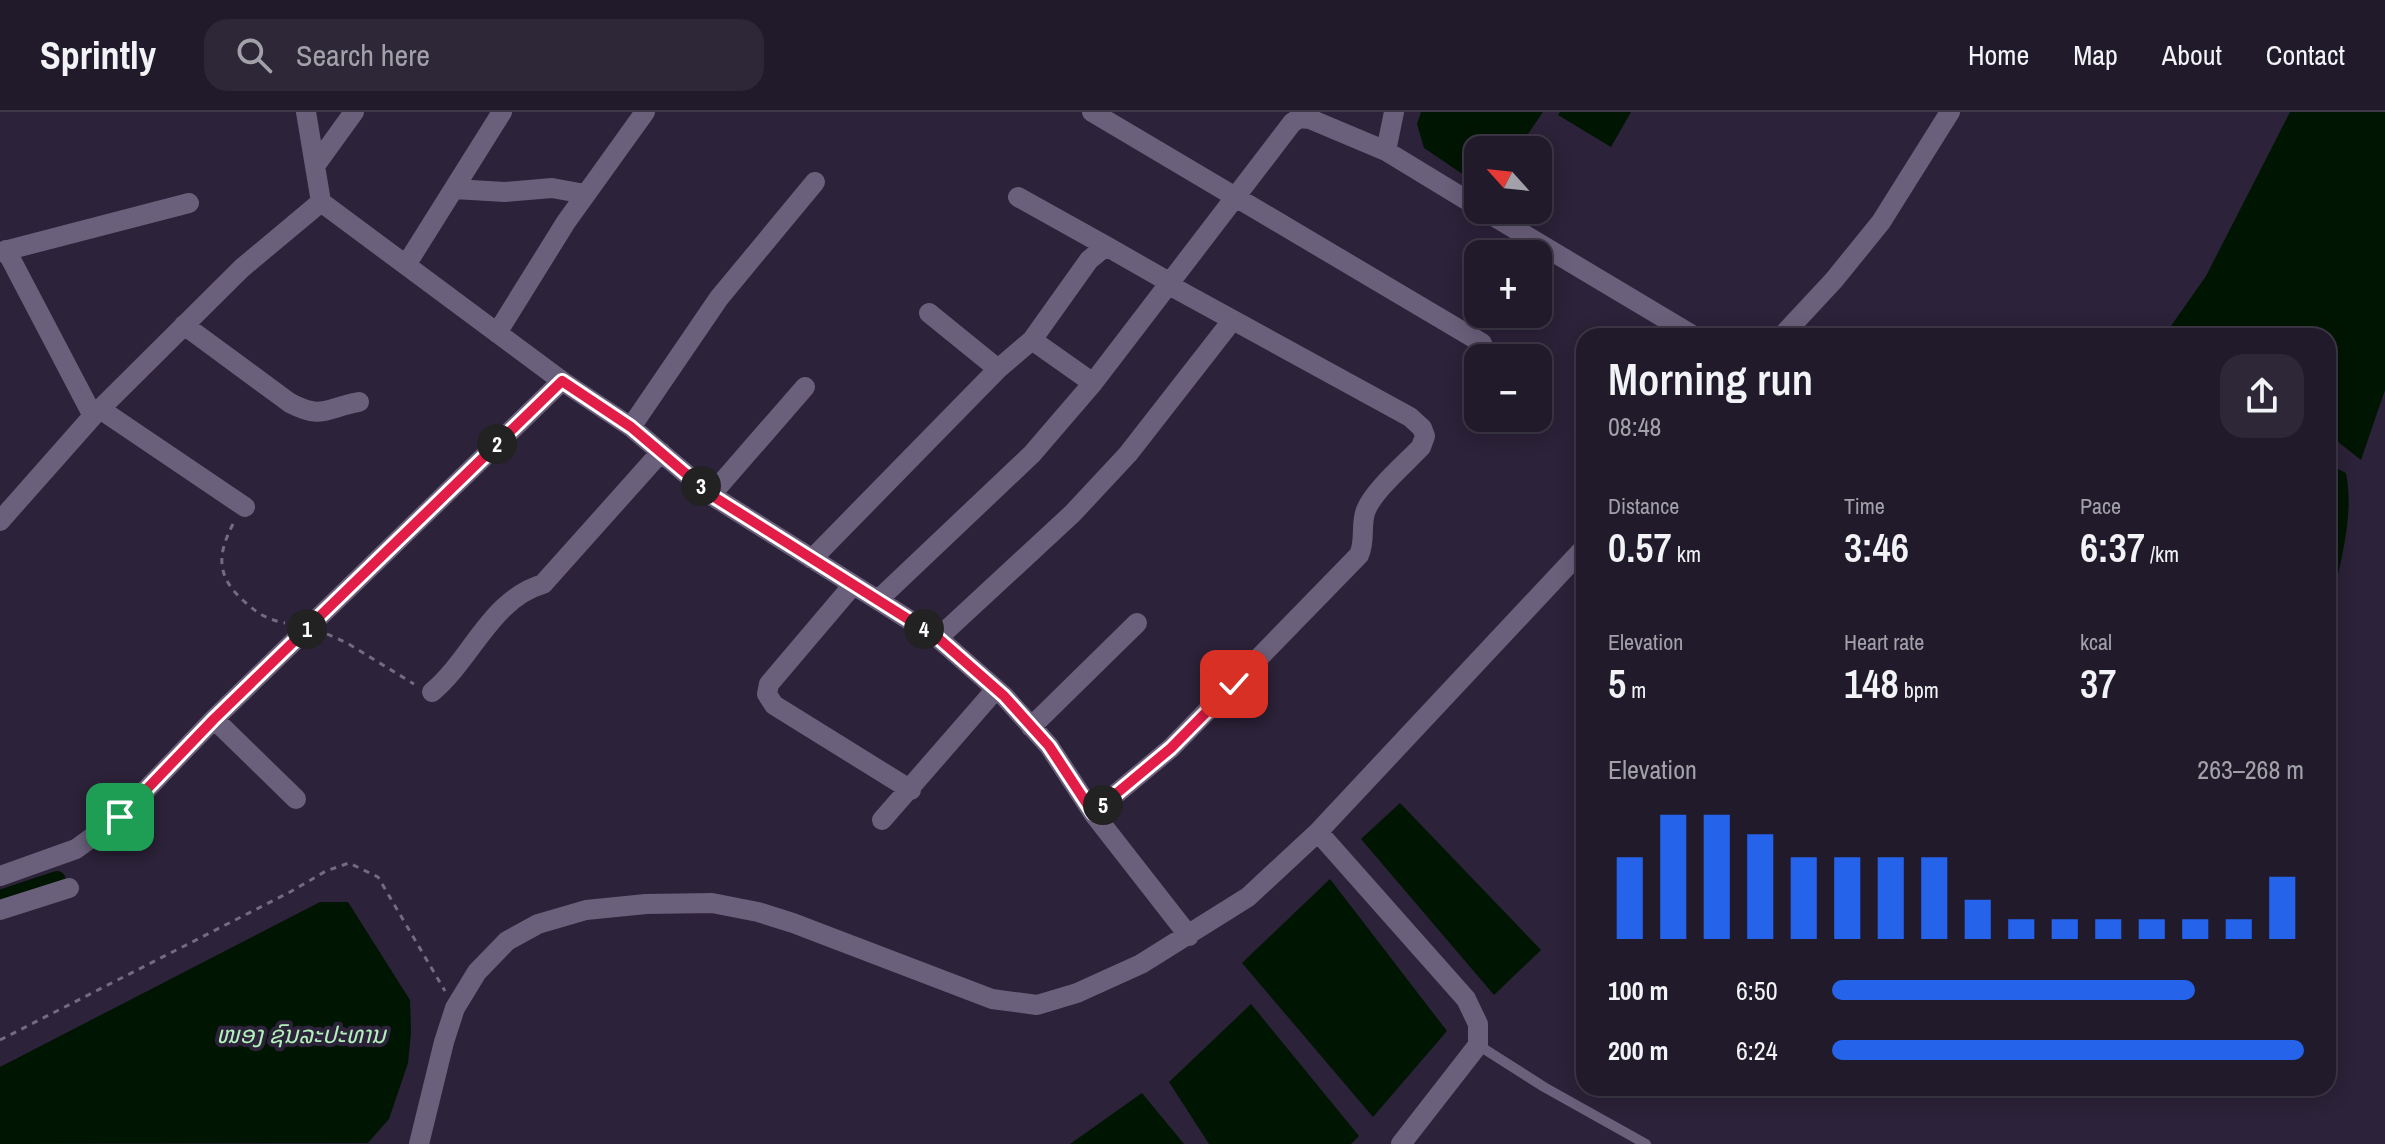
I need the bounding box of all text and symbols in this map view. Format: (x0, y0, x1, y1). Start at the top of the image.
search box (204, 19, 764, 91)
text: Sprintly (40, 30, 156, 81)
icon: search (232, 33, 276, 77)
text: Search here (296, 35, 430, 75)
text: Home (1968, 36, 2029, 74)
text: Map (2073, 36, 2118, 74)
text: About (2162, 36, 2222, 74)
text: Contact (2266, 36, 2345, 74)
north arrow (1464, 136, 1552, 224)
map controls (1464, 136, 1552, 432)
button: + (1464, 240, 1552, 328)
button: − (1464, 344, 1552, 432)
text: Morning run (1608, 349, 1813, 409)
button: share (2220, 354, 2304, 438)
text: 08:48 (1608, 409, 1661, 444)
pin: 2 (477, 424, 517, 464)
text: 2 (492, 429, 502, 459)
pin: 3 (681, 466, 721, 506)
text: 3 (696, 471, 706, 501)
text: Distance (1608, 491, 1679, 521)
text: Time (1844, 491, 1885, 521)
text: Pace (2080, 491, 2121, 521)
text: 0.57 (1608, 521, 1672, 574)
text: 3:46 (1844, 521, 1909, 574)
text: 6:37 (2080, 521, 2145, 574)
text: km (1672, 539, 1701, 569)
text: /km (2145, 539, 2179, 569)
pin: 1 (287, 609, 327, 649)
pin: 4 (904, 609, 944, 649)
text: 1 (302, 614, 312, 644)
text: 4 (919, 614, 929, 644)
text: Elevation (1608, 627, 1683, 657)
text: Heart rate (1844, 627, 1924, 657)
text: kcal (2080, 627, 2112, 657)
pin (1200, 650, 1268, 718)
text: 5 (1608, 657, 1626, 710)
text: 148 (1844, 657, 1899, 710)
text: 37 (2080, 657, 2116, 710)
icon: check (1212, 662, 1256, 706)
text: m (1626, 675, 1646, 705)
text: bpm (1899, 675, 1939, 705)
text: Elevation (1608, 752, 1697, 787)
text: 263–268 m (2197, 752, 2304, 787)
pin (86, 783, 154, 851)
pin: 5 (1083, 785, 1123, 825)
text: 5 (1098, 790, 1108, 820)
icon: arrive (98, 795, 142, 839)
text: 100 m (1608, 973, 1668, 1008)
text: 6:50 (1736, 973, 1778, 1008)
water label: ໜອງ ຊົນລະປະທານ (216, 1018, 388, 1050)
text: 200 m (1608, 1033, 1668, 1068)
text: 6:24 (1736, 1033, 1778, 1068)

